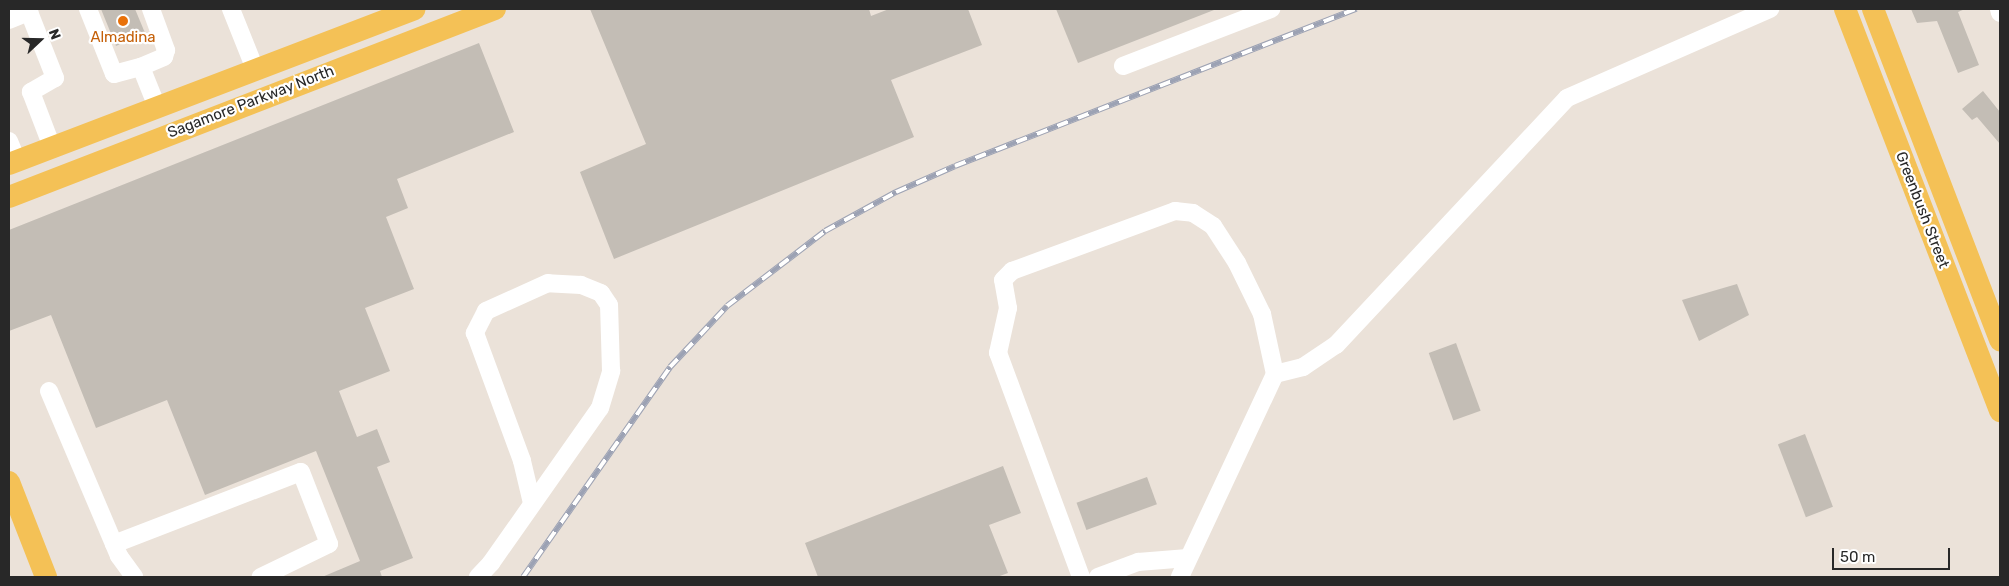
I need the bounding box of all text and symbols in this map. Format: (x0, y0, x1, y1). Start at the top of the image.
north arrow (15, 15, 65, 65)
marker: Almadina (117, 15, 129, 27)
text: N (45, 27, 64, 42)
place label: Almadina (90, 29, 156, 47)
street label: Sagamore Parkway North (165, 62, 337, 142)
street label: Greenbush Street (1891, 149, 1953, 271)
scale bar (1834, 538, 1952, 570)
text: 50 m (1840, 548, 1875, 566)

